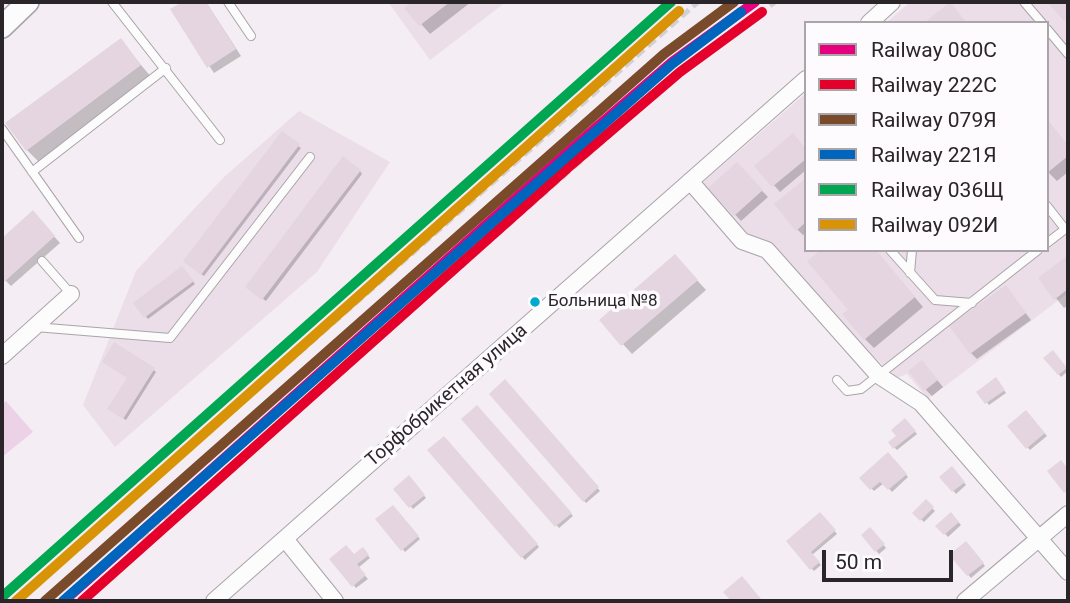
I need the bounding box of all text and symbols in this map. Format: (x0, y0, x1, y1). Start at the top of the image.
legend (804, 21, 1049, 252)
text: Railway 080С (871, 38, 997, 62)
text: Railway 222С (871, 73, 997, 97)
text: Railway 079Я (871, 108, 997, 132)
text: Railway 221Я (871, 143, 997, 167)
text: Railway 036Щ (871, 178, 1004, 202)
text: Railway 092И (871, 213, 998, 237)
place label: Больница №8 (548, 292, 658, 312)
marker: Больница №8 (528, 295, 542, 309)
street label: Торфобрикетная улица (362, 320, 532, 472)
scale bar (825, 536, 956, 580)
text: 50 m (835, 550, 882, 574)

